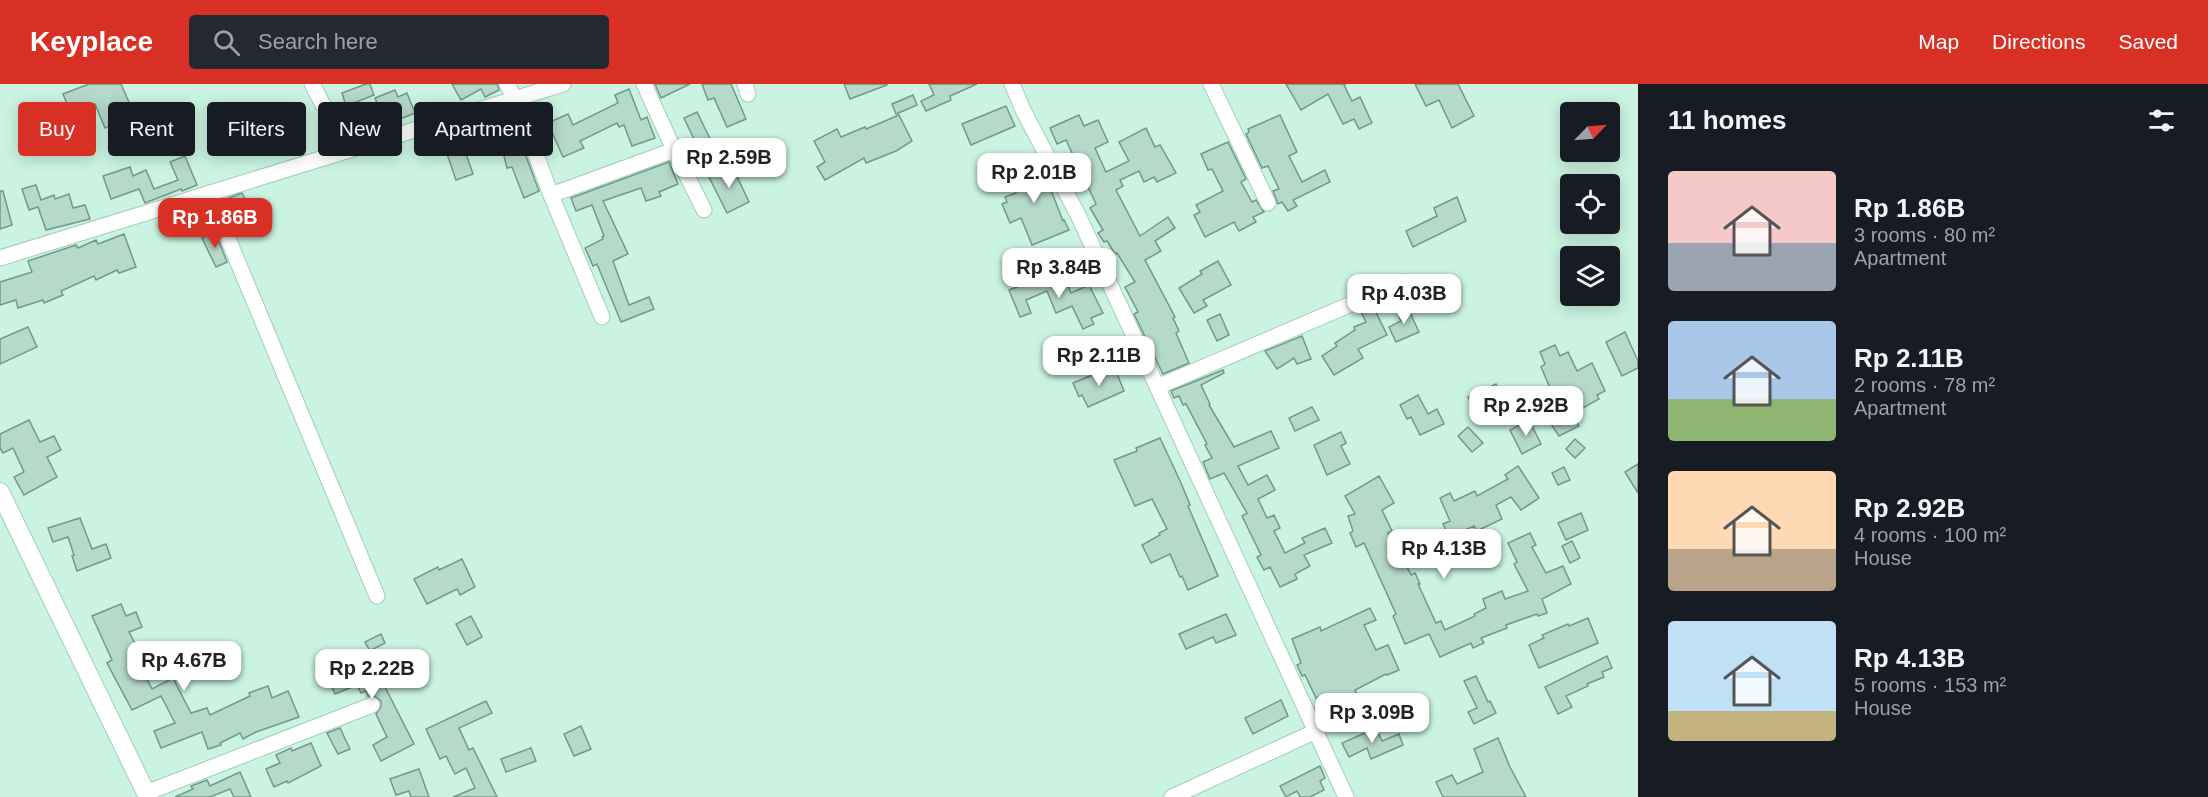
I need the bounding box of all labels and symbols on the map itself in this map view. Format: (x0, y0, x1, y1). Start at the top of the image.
north arrow (1560, 102, 1620, 162)
pin: Rp 2.59B (667, 138, 791, 189)
pin: Rp 2.01B (972, 153, 1096, 204)
pin: Rp 1.86B (153, 198, 277, 249)
pin: Rp 3.84B (997, 248, 1121, 299)
pin: Rp 4.03B (1342, 274, 1466, 325)
pin: Rp 2.11B (1037, 336, 1161, 387)
pin: Rp 2.92B (1464, 386, 1588, 437)
pin: Rp 4.13B (1382, 529, 1506, 580)
pin: Rp 4.67B (122, 641, 246, 692)
pin: Rp 2.22B (310, 649, 434, 700)
pin: Rp 3.09B (1310, 693, 1434, 744)

